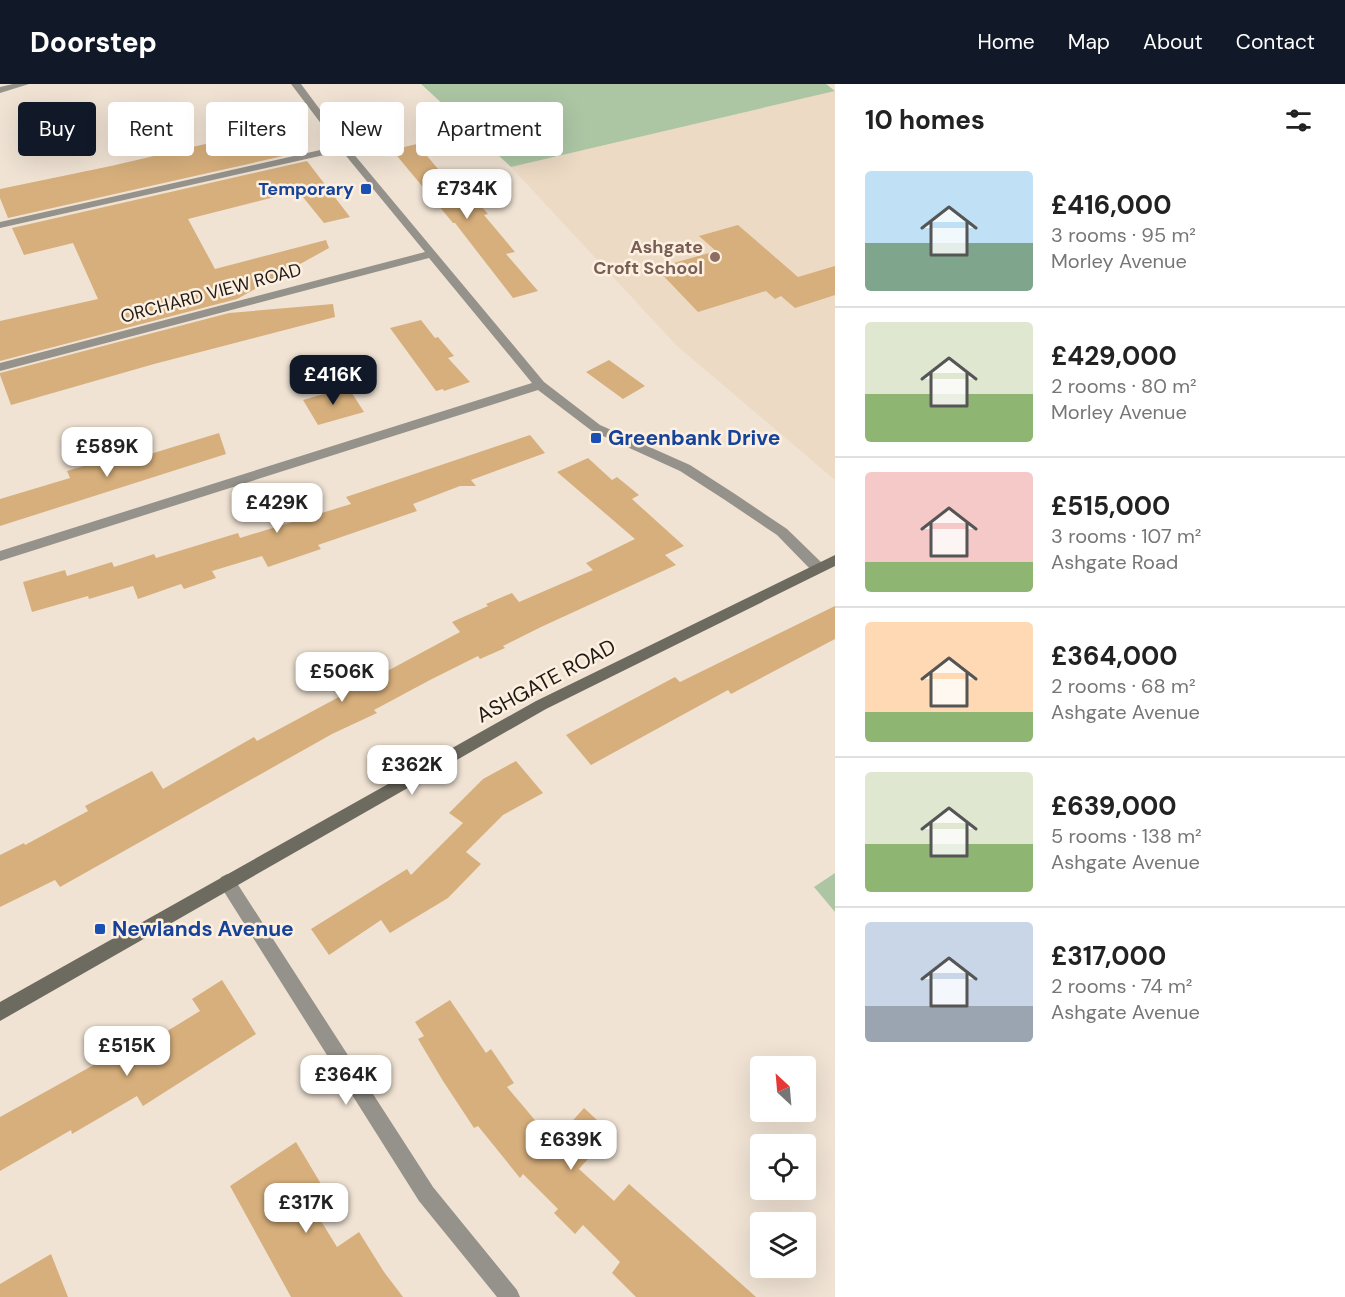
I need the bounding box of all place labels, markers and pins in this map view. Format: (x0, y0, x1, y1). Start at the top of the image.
pin: £734K (425, 169, 509, 220)
place label: Temporary (258, 177, 354, 201)
marker: Temporary (359, 182, 373, 196)
place label: Ashgate Croft School (593, 235, 703, 280)
marker: Ashgate Croft School (708, 250, 722, 264)
pin: £416K (291, 355, 375, 406)
place label: Greenbank Drive (608, 424, 780, 452)
pin: £589K (65, 427, 149, 478)
marker: Greenbank Drive (589, 431, 603, 445)
pin: £429K (235, 483, 319, 534)
pin: £506K (300, 652, 384, 703)
pin: £362K (370, 745, 454, 796)
place label: Newlands Avenue (112, 915, 294, 943)
marker: Newlands Avenue (93, 922, 107, 936)
pin: £515K (85, 1026, 169, 1077)
pin: £364K (304, 1055, 388, 1106)
pin: £639K (529, 1120, 613, 1171)
pin: £317K (264, 1183, 348, 1234)

